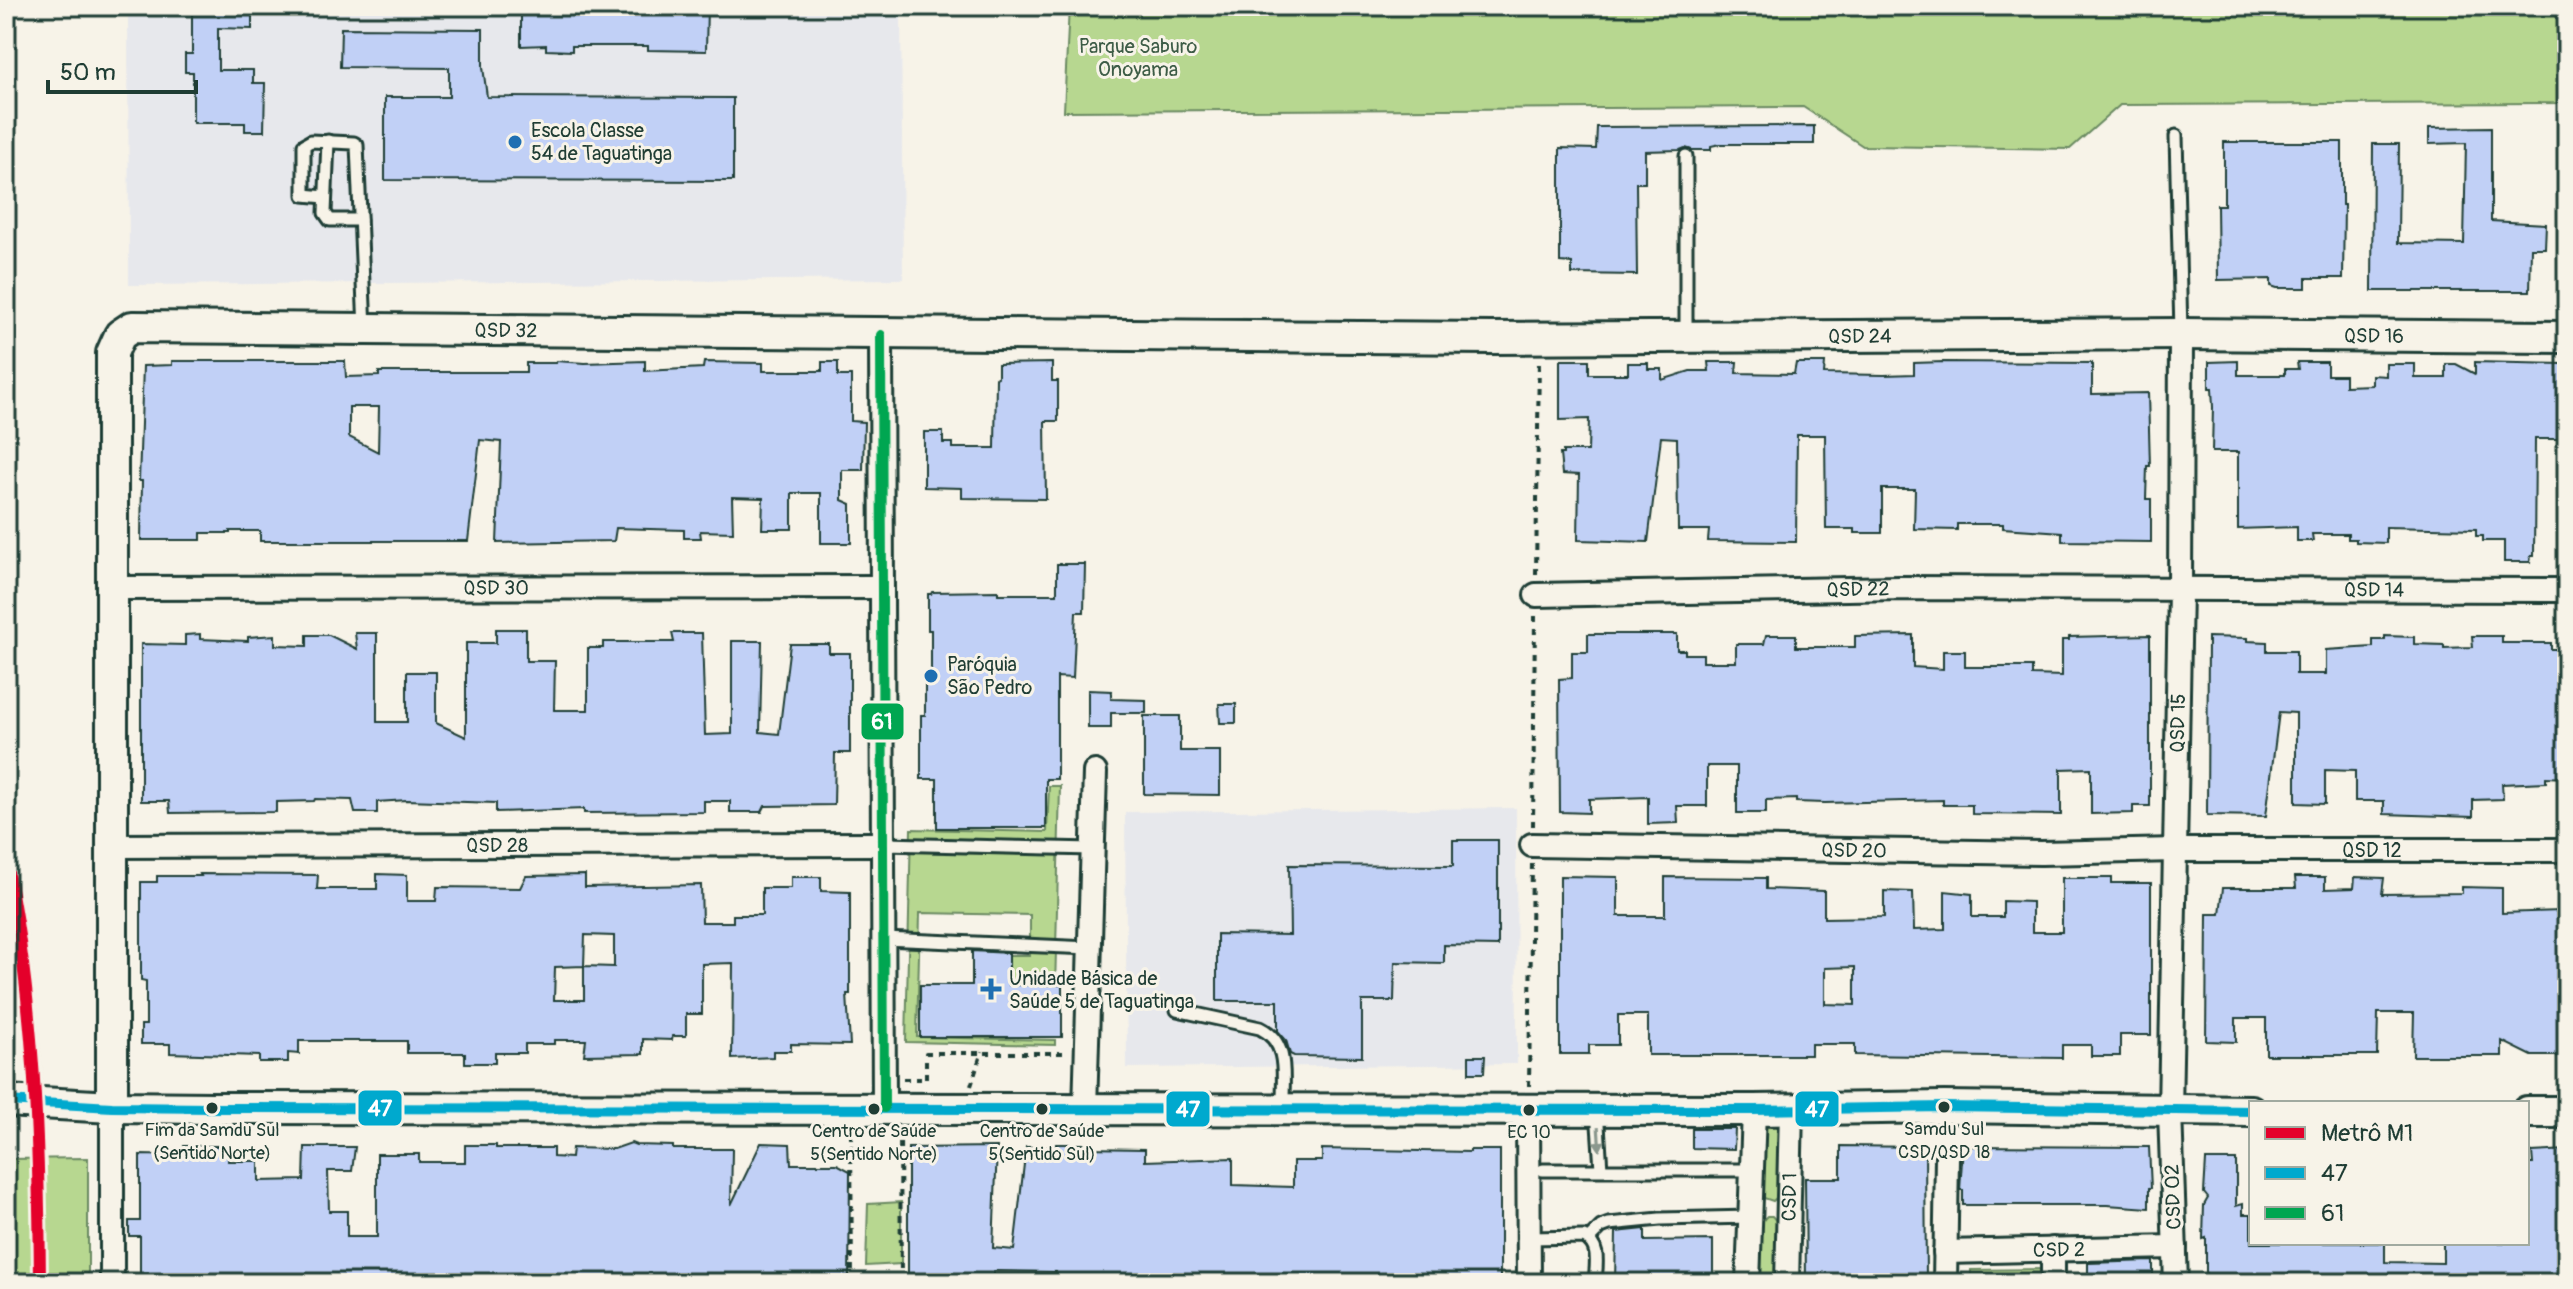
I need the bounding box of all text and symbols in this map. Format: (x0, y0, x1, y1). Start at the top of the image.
park label: Parque Saburo Onoyama (1079, 34, 1198, 82)
scale bar (48, 44, 196, 94)
text: 50 m (60, 58, 116, 87)
place label: Escola Classe 54 de Taguatinga (531, 118, 672, 166)
marker: Escola Classe 54 de Taguatinga (506, 133, 524, 151)
street label: QSD 32 (474, 317, 538, 343)
street label: QSD 24 (1828, 323, 1892, 349)
street label: QSD 16 (2344, 323, 2404, 348)
street label: QSD 30 (463, 575, 529, 600)
street label: QSD 22 (1826, 576, 1890, 602)
street label: QSD 14 (2344, 577, 2404, 602)
place label: Paróquia São Pedro (947, 652, 1033, 700)
marker: Paróquia São Pedro (922, 667, 940, 685)
street label: QSD 15 (2164, 693, 2191, 753)
line badge: 61 (860, 702, 905, 741)
text: 61 (871, 708, 893, 736)
street label: QSD 28 (466, 832, 528, 858)
street label: QSD 20 (1821, 837, 1887, 863)
street label: QSD 12 (2342, 838, 2402, 863)
place label: Unidade Básica de Saúde 5 de Taguatinga (1009, 966, 1194, 1014)
marker: Unidade Básica de Saúde 5 de Taguatinga (980, 978, 1002, 1000)
line badge: 47 (357, 1089, 403, 1127)
line badge: 47 (1165, 1090, 1211, 1128)
line badge: 47 (1794, 1090, 1840, 1128)
text: 47 (368, 1095, 393, 1123)
text: 47 (1176, 1096, 1201, 1124)
text: 47 (1805, 1096, 1830, 1124)
marker: Samdu Sul CSD/QSD 18 (1936, 1099, 1952, 1115)
marker: Fim da Samdu Sul (Sentido Norte) (204, 1100, 220, 1116)
marker: Centro de Saúde 5(Sentido Norte) (866, 1101, 882, 1117)
marker: Centro de Saúde 5(Sentido Sul) (1034, 1101, 1050, 1117)
legend (2249, 1101, 2529, 1245)
marker: EC 10 (1521, 1102, 1537, 1118)
place label: Samdu Sul CSD/QSD 18 (1898, 1118, 1990, 1164)
place label: Fim da Samdu Sul (Sentido Norte) (144, 1119, 280, 1165)
text: Metrô M1 (2321, 1119, 2413, 1148)
place label: Centro de Saúde 5(Sentido Norte) (810, 1120, 938, 1166)
place label: Centro de Saúde 5(Sentido Sul) (980, 1120, 1104, 1166)
place label: EC 10 (1507, 1121, 1551, 1144)
one-way arrow (1593, 1127, 1606, 1152)
text: 47 (2321, 1159, 2348, 1188)
street label: CSD 02 (2159, 1164, 2187, 1230)
street label: CSD 1 (1776, 1172, 1802, 1222)
text: 61 (2321, 1199, 2344, 1228)
street label: CSD 2 (2033, 1236, 2085, 1263)

